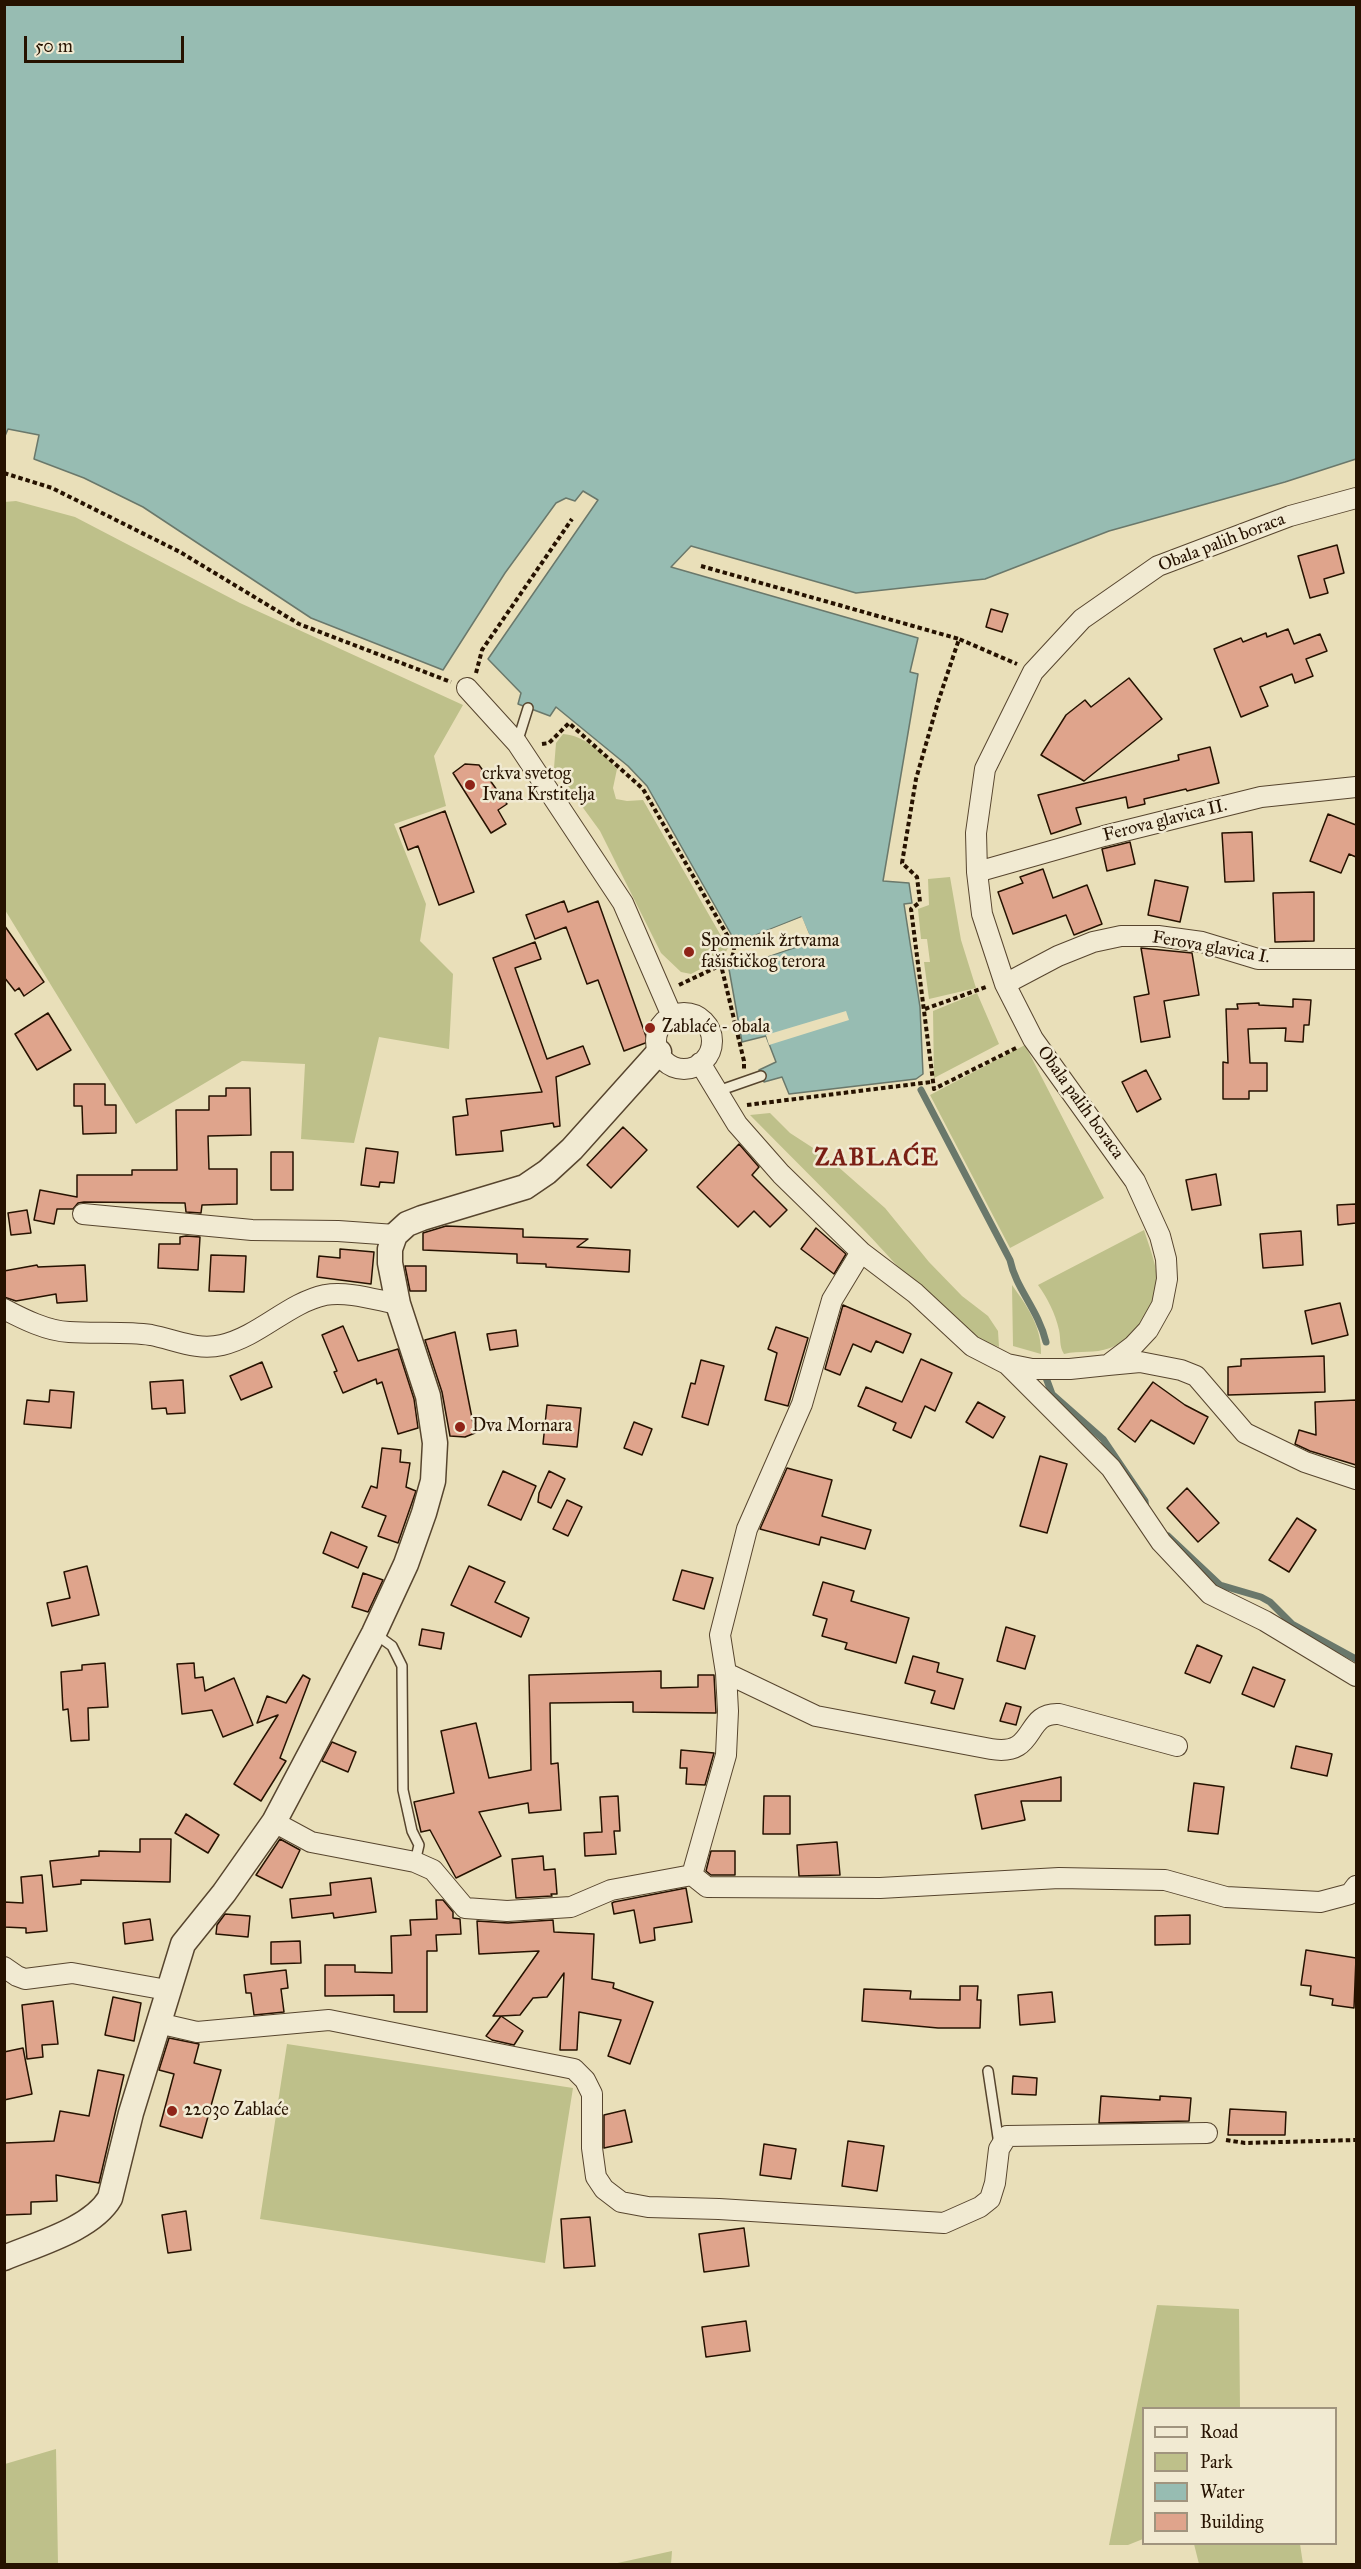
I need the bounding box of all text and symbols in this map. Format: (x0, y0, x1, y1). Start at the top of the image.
scale bar (27, 24, 188, 62)
text: 50 m (35, 35, 73, 57)
street label: Obala palih boraca (1156, 509, 1288, 577)
place label: crkva svetog Ivana Krstitelja (482, 764, 595, 806)
marker: crkva svetog Ivana Krstitelja (463, 778, 477, 792)
street label: Ferova glavica II. (1101, 795, 1229, 847)
street label: Ferova glavica I. (1150, 927, 1272, 969)
place label: Spomenik žrtvama fašističkog terora (701, 931, 839, 974)
marker: Spomenik žrtvama fašističkog terora (682, 945, 696, 959)
place label: Zablaće - obala (662, 1017, 770, 1039)
marker: Zablaće - obala (643, 1021, 657, 1035)
street label: Obala palih boraca (1032, 1042, 1128, 1164)
district label: ZABLAĆE (815, 1145, 939, 1173)
place label: Dva Mornara (472, 1416, 572, 1438)
marker: Dva Mornara (453, 1420, 467, 1434)
place label: 22030 Zablaće (184, 2100, 289, 2122)
marker: 22030 Zablaće (165, 2104, 179, 2118)
legend (1142, 2407, 1337, 2545)
text: Road (1200, 2421, 1238, 2443)
text: Park (1200, 2451, 1233, 2473)
text: Water (1200, 2481, 1244, 2503)
text: Building (1200, 2511, 1263, 2533)

